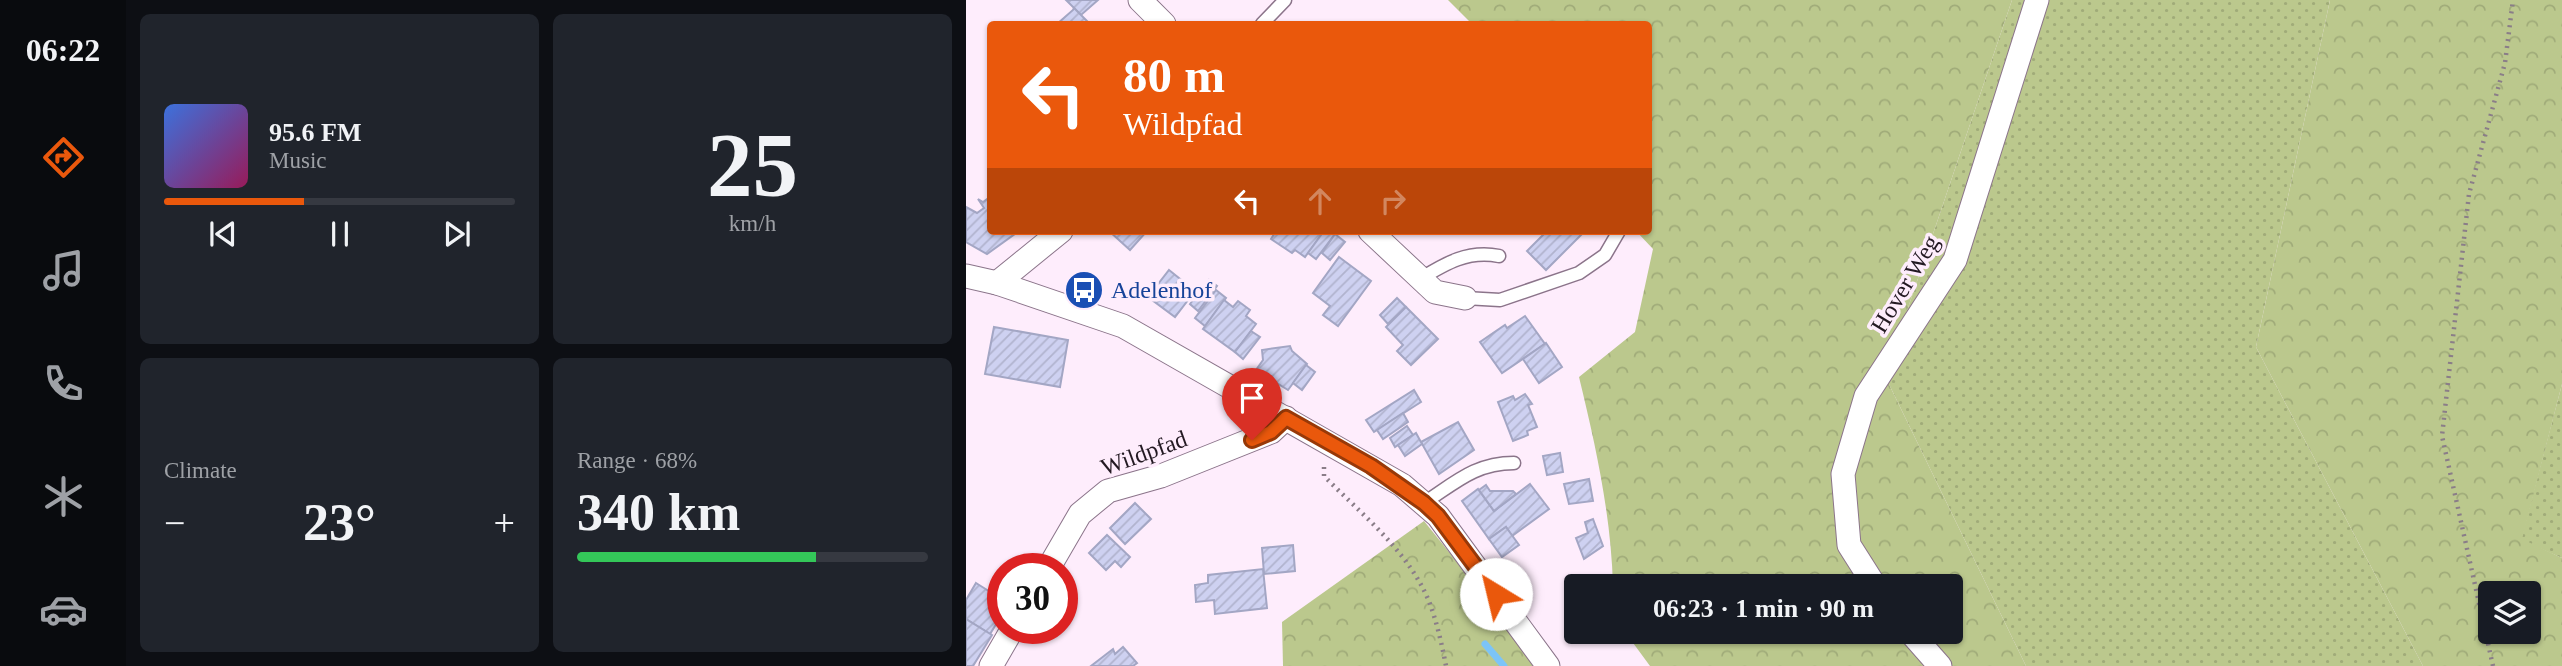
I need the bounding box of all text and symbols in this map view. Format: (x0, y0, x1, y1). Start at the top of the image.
text: 06:22 (26, 32, 100, 68)
text: 80 m (1123, 48, 1225, 103)
icon: left (1008, 49, 1099, 140)
text: Wildpfad (1123, 106, 1243, 142)
text: 25 (707, 115, 798, 216)
text: 95.6 FM (269, 118, 361, 147)
icon: directions (39, 133, 88, 182)
text: Music (269, 148, 327, 173)
icon: left (1228, 182, 1266, 220)
icon: ahead (1301, 182, 1339, 220)
icon: right (1374, 182, 1412, 220)
text: km/h (729, 211, 776, 236)
icon: previous (204, 215, 242, 253)
icon: pause (321, 215, 359, 253)
icon: next (438, 215, 476, 253)
street label: Hover Weg (1866, 231, 1944, 337)
icon: music (39, 246, 88, 295)
bus stop icon: Adelenhof (1063, 269, 1105, 311)
place label: Adelenhof (1111, 277, 1212, 303)
icon: phone (39, 359, 88, 408)
pin (1222, 368, 1282, 440)
icon: arrive (1233, 379, 1271, 417)
street label: Wildpfad (1097, 425, 1191, 481)
text: Range · 68% (577, 448, 697, 473)
text: Climate (164, 458, 237, 483)
icon: climate (39, 472, 88, 521)
text: 340 km (577, 484, 740, 541)
text: 23° (303, 494, 376, 551)
text: − (164, 502, 185, 544)
text: + (494, 502, 515, 544)
speed limit sign: 30 (987, 553, 1078, 644)
position arrow (1459, 557, 1533, 631)
map controls (2478, 581, 2541, 644)
button: layers (2478, 581, 2541, 644)
icon: car (39, 585, 88, 634)
text: 06:23 · 1 min · 90 m (1653, 594, 1874, 623)

